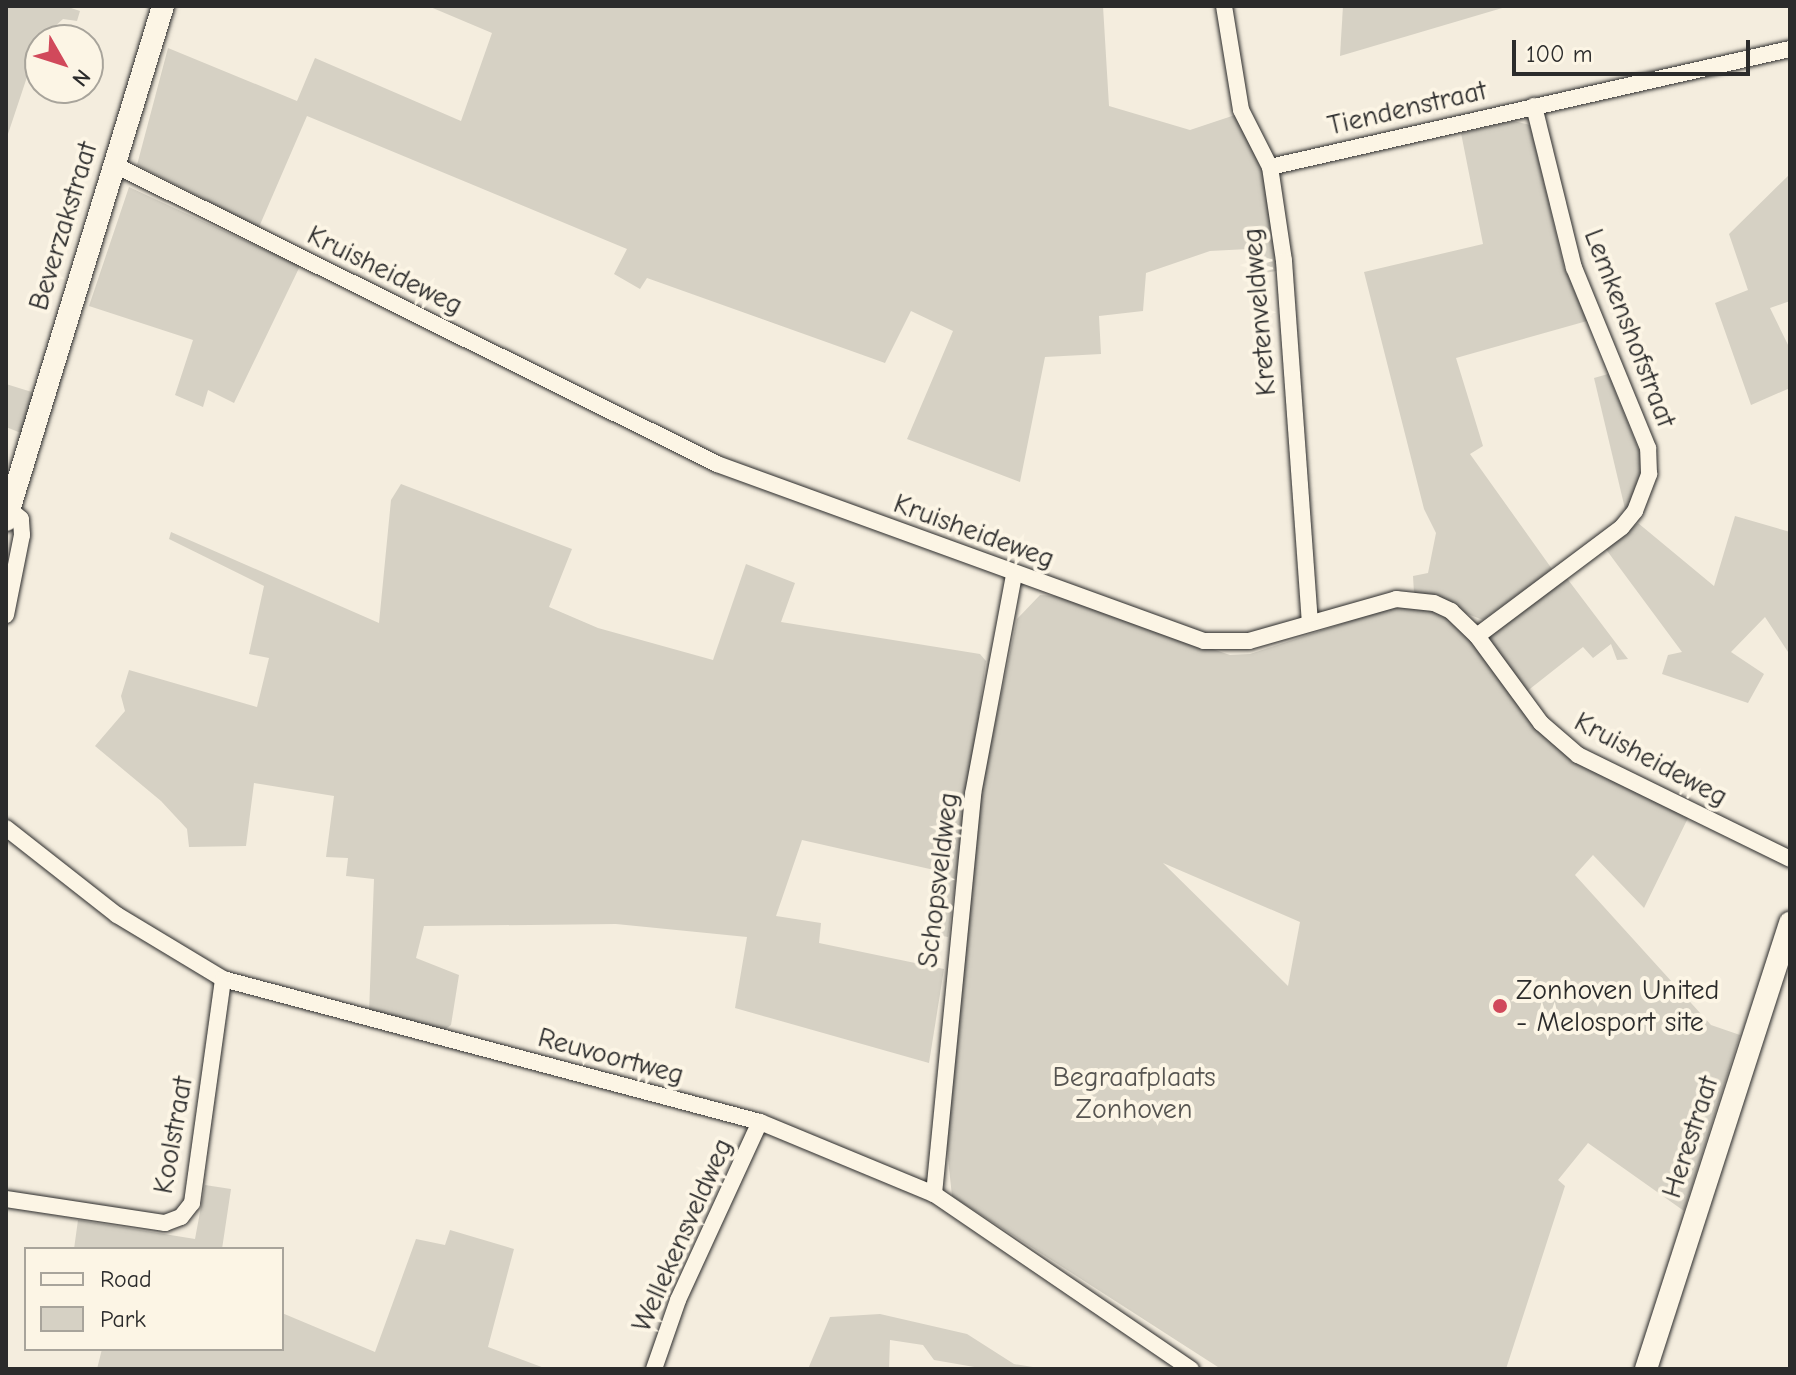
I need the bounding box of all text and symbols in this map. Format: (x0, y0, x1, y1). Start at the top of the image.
north arrow (24, 24, 104, 104)
scale bar (1516, 24, 1754, 74)
text: 100 m (1526, 40, 1593, 68)
text: N (66, 64, 96, 92)
street label: Tiendenstraat (1324, 73, 1490, 143)
street label: Beverzakstraat (21, 138, 105, 314)
street label: Kruisheideweg (302, 218, 468, 322)
street label: Lemkenshofstraat (1577, 224, 1683, 432)
street label: Kretenveldweg (1235, 227, 1283, 397)
street label: Kruisheideweg (889, 486, 1059, 576)
street label: Kruisheideweg (1569, 705, 1733, 813)
street label: Schopsveldweg (911, 790, 965, 970)
place label: Zonhoven United - Melosport site (1516, 973, 1719, 1039)
marker: Zonhoven United - Melosport site (1491, 997, 1509, 1015)
street label: Reuvoortweg (534, 1020, 688, 1092)
park label: Begraafplaats Zonhoven (1052, 1060, 1216, 1126)
street label: Herestraat (1655, 1072, 1725, 1202)
street label: Koolstraat (146, 1074, 200, 1196)
street label: Wellekensveldweg (624, 1133, 740, 1337)
legend (24, 1247, 284, 1351)
text: Road (100, 1265, 152, 1293)
text: Park (100, 1305, 146, 1333)

